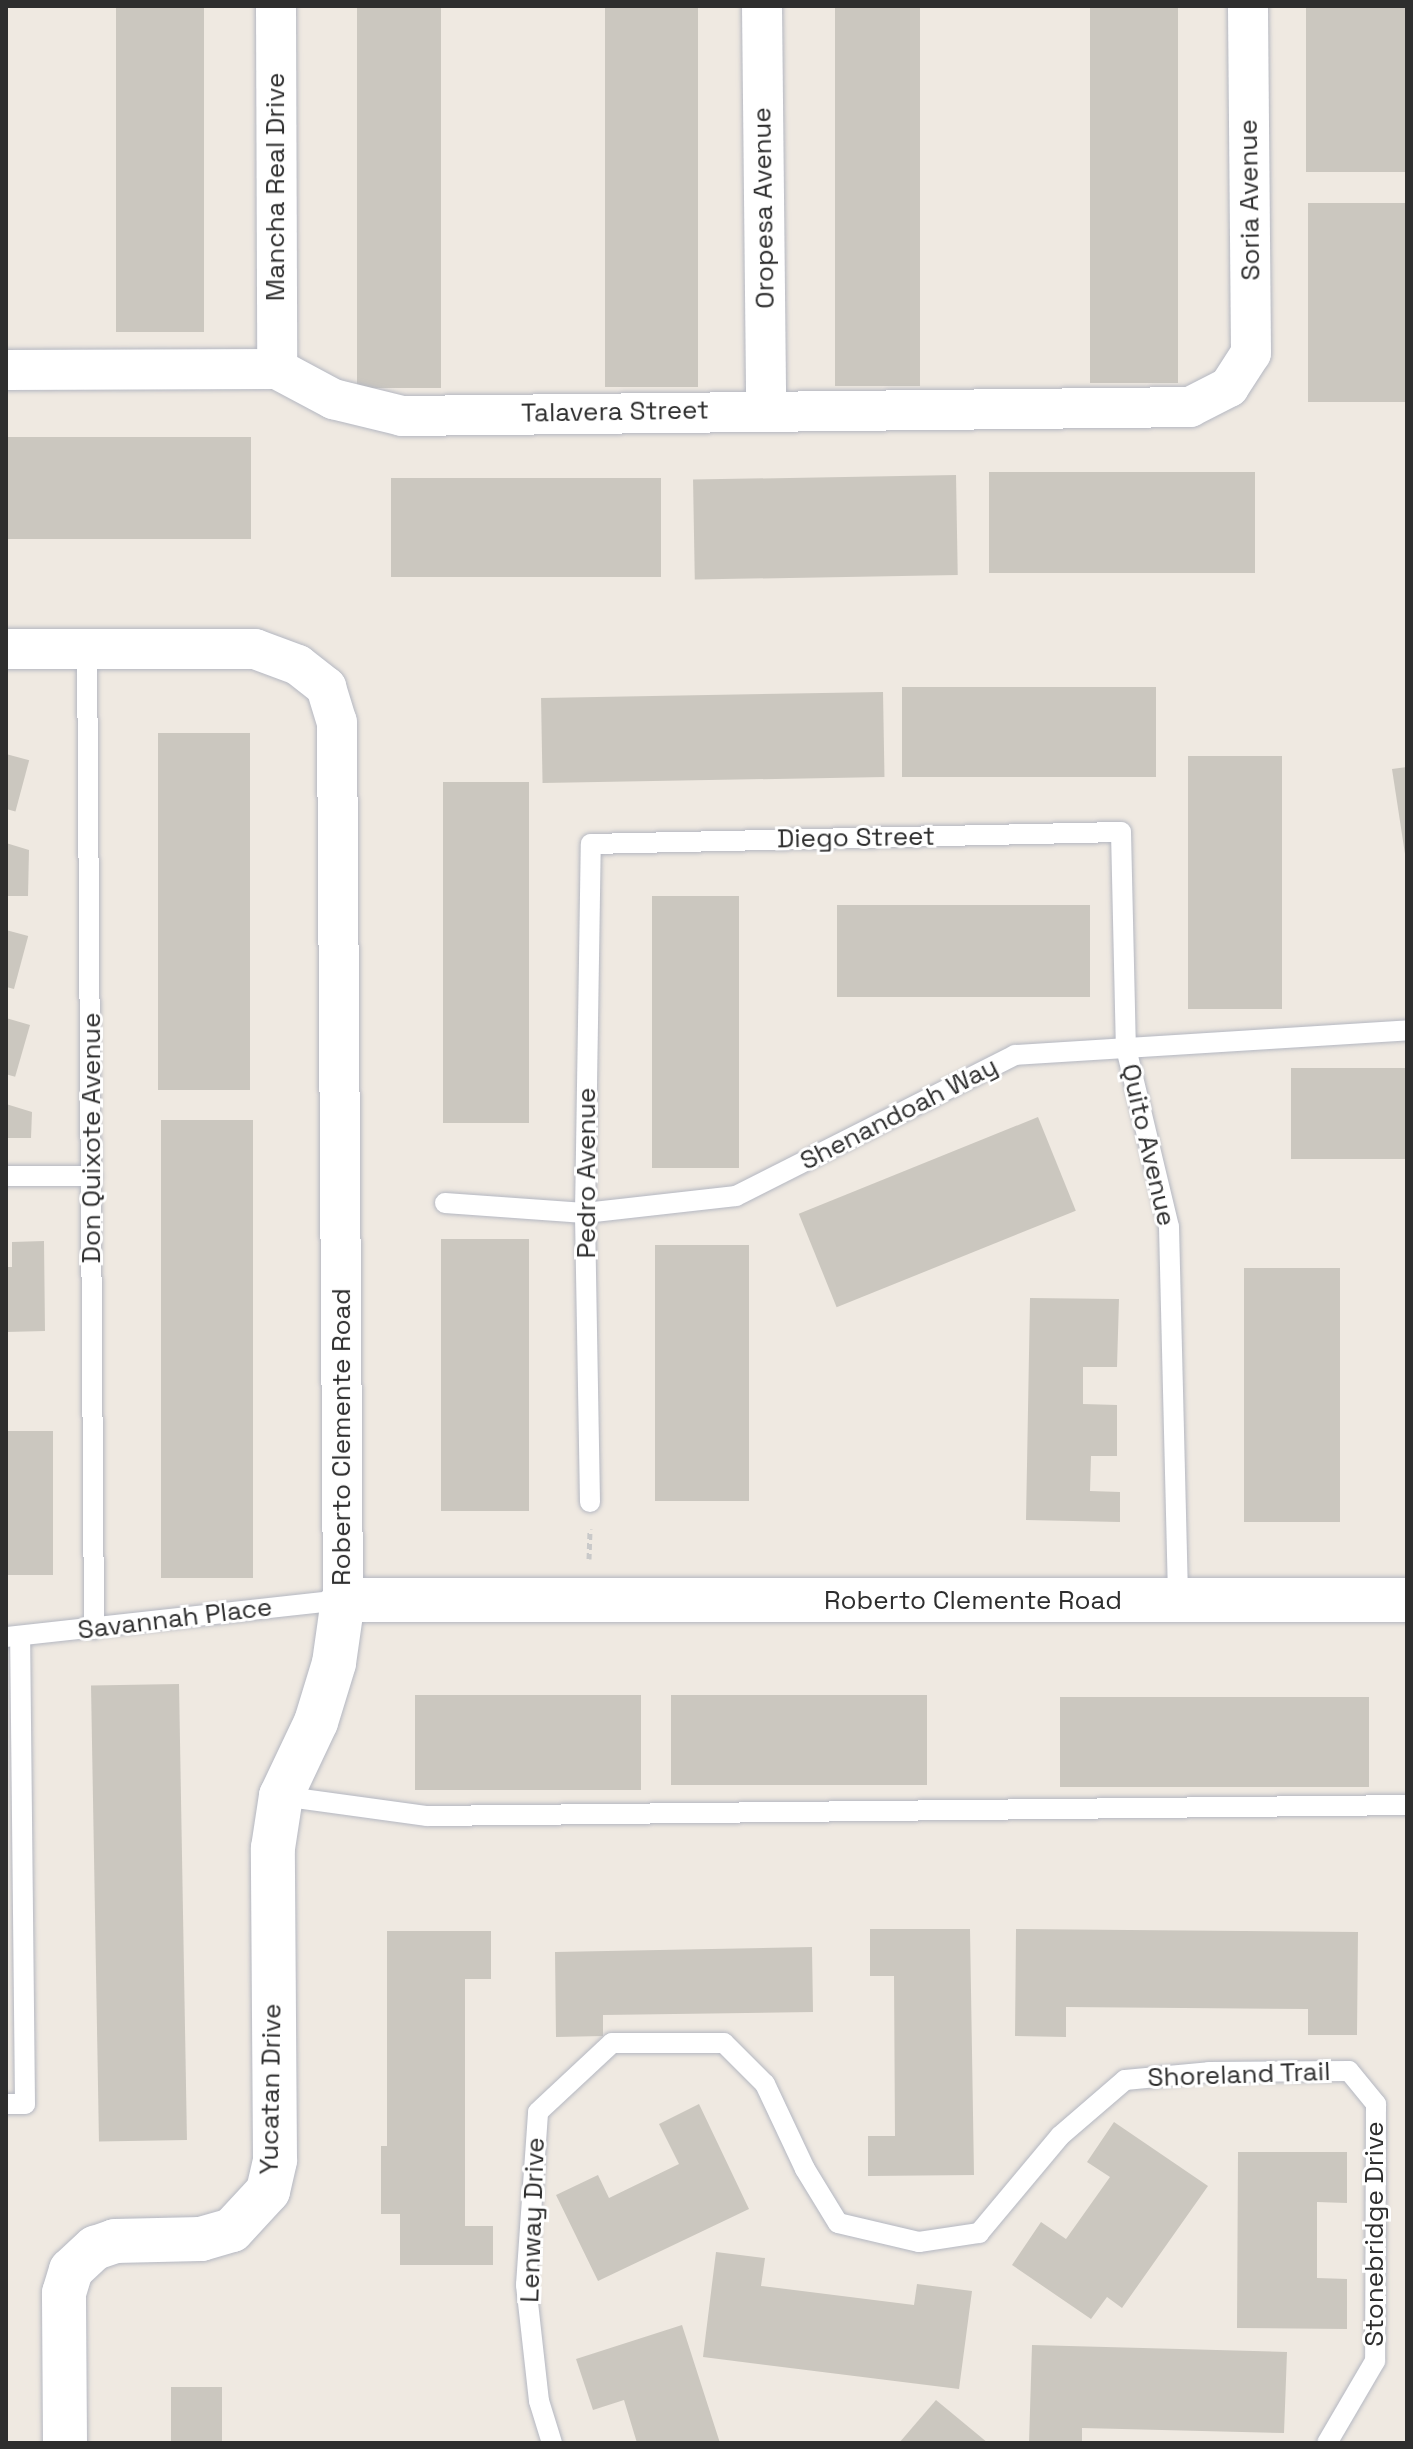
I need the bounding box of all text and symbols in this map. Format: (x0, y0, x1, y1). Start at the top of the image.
street label: Mancha Real Drive (260, 73, 292, 301)
street label: Oropesa Avenue (747, 107, 781, 309)
street label: Soria Avenue (1233, 119, 1267, 281)
street label: Talavera Street (521, 395, 709, 429)
street label: Diego Street (777, 821, 935, 855)
street label: Don Quixote Avenue (76, 1012, 108, 1264)
street label: Shenandoah Way (795, 1051, 1003, 1177)
street label: Quito Avenue (1114, 1061, 1182, 1229)
street label: Pedro Avenue (571, 1087, 603, 1259)
street label: Roberto Clemente Road (326, 1288, 358, 1586)
street label: Roberto Clemente Road (824, 1585, 1122, 1617)
street label: Savannah Place (76, 1592, 274, 1646)
street label: Yucatan Drive (254, 2003, 288, 2175)
street label: Shoreland Trail (1147, 2056, 1331, 2094)
street label: Stonebridge Drive (1359, 2121, 1391, 2347)
street label: Lenway Drive (515, 2137, 551, 2303)

